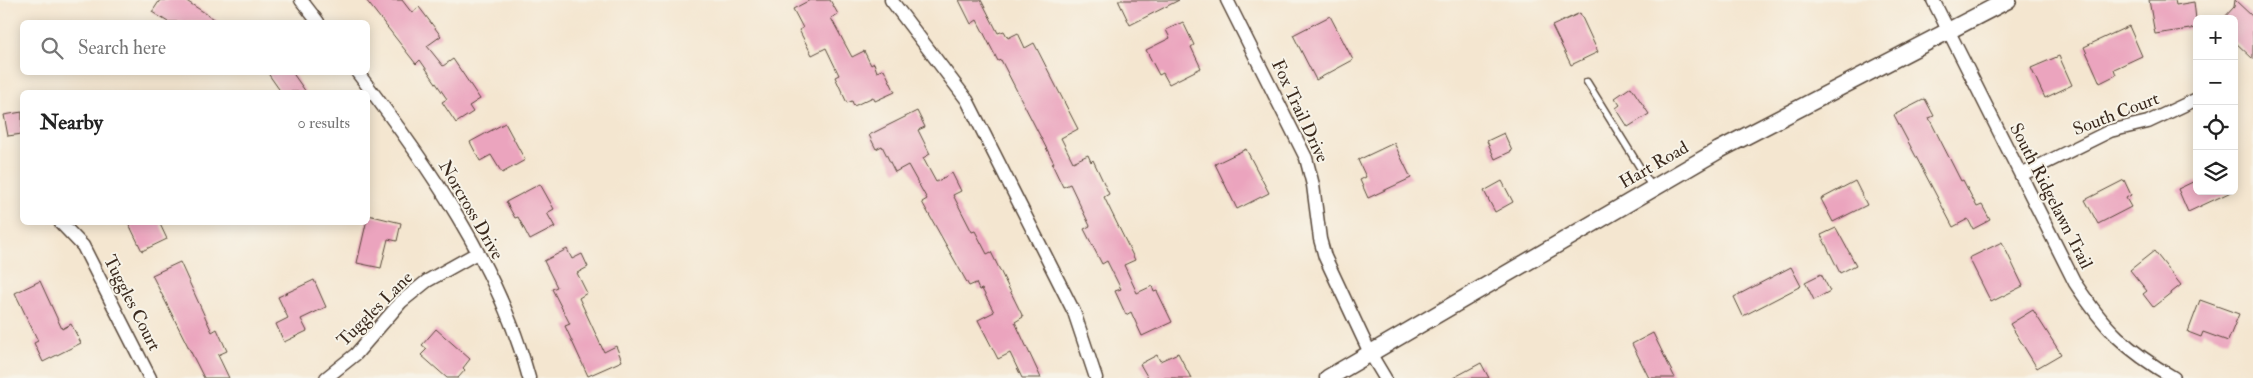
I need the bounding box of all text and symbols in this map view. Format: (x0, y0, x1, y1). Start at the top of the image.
map controls (2193, 15, 2238, 195)
button: + (2193, 15, 2238, 60)
search box (20, 20, 370, 75)
icon: search (38, 34, 66, 62)
text: Search here (78, 36, 166, 60)
street label: Fox Trail Drive (1266, 56, 1334, 167)
button: − (2193, 60, 2238, 105)
street label: South Court (2070, 87, 2163, 141)
button: locate (2193, 105, 2238, 150)
text: Nearby (40, 109, 103, 136)
text: 0 results (297, 113, 350, 133)
street label: South Ridgelawn Trail (2004, 119, 2098, 273)
street label: Hart Road (1615, 136, 1693, 194)
button: layers (2193, 150, 2238, 195)
street label: Norcross Drive (433, 156, 509, 264)
street label: Tuggles Court (98, 251, 166, 355)
street label: Tuggles Lane (332, 266, 418, 352)

